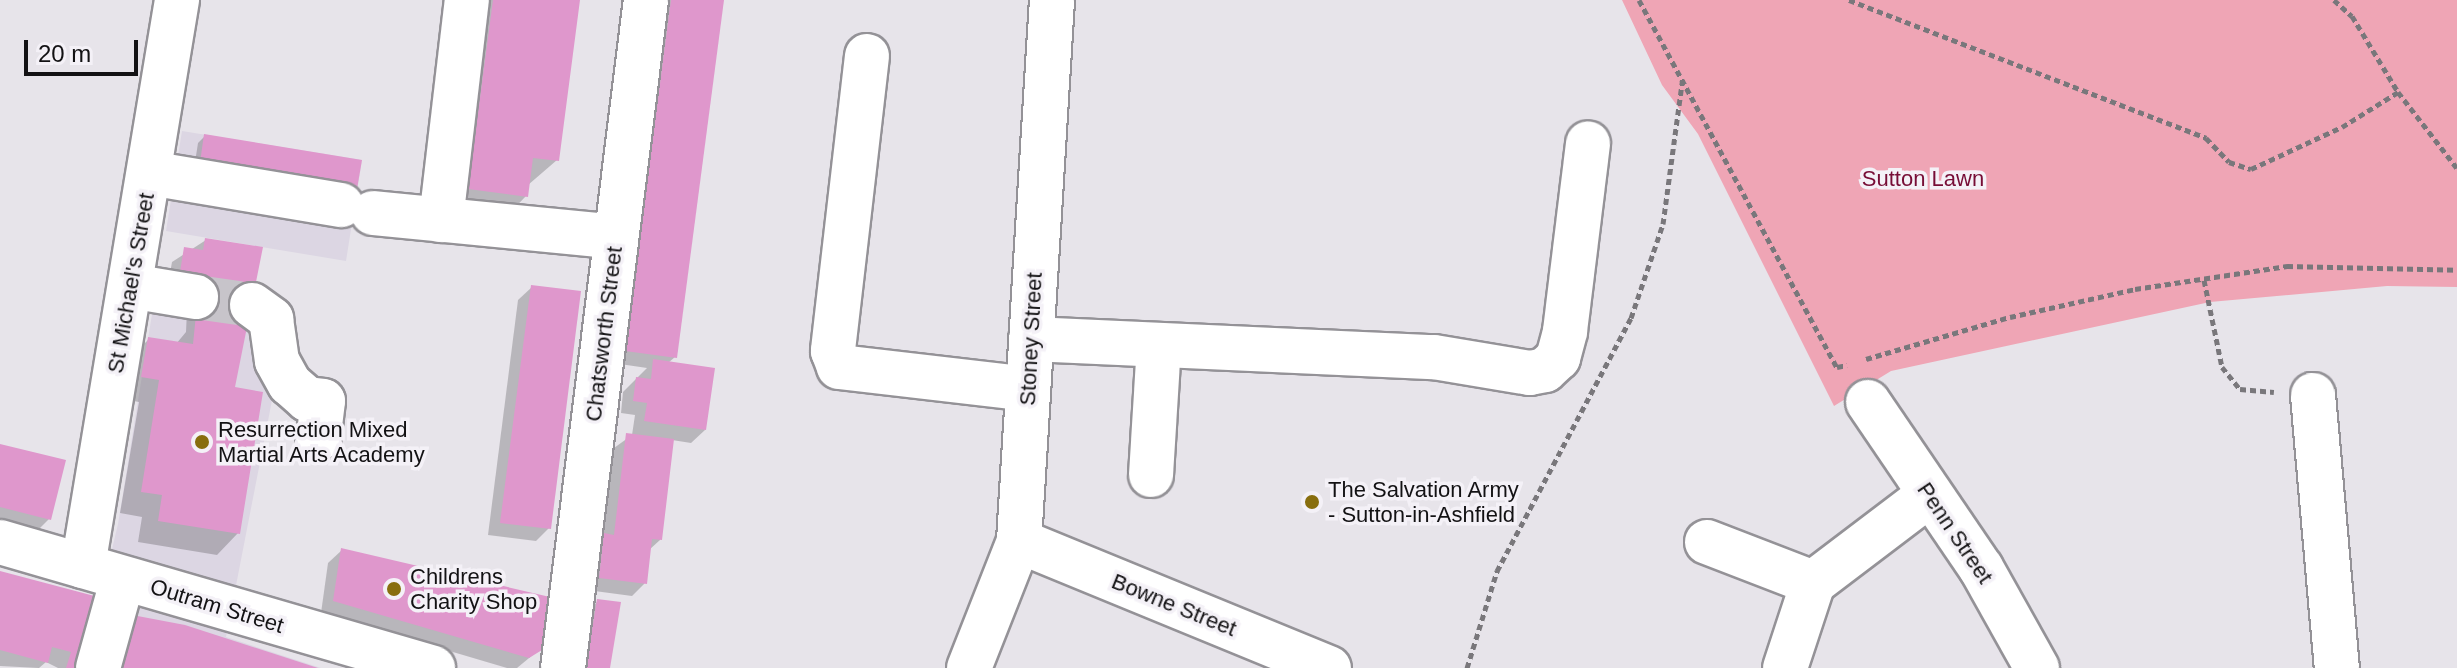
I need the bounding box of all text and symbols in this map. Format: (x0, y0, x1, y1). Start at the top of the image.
scale bar (28, 24, 142, 74)
text: 20 m (38, 40, 91, 67)
park label: Sutton Lawn (1862, 166, 1984, 192)
street label: St Michael's Street (102, 191, 160, 375)
street label: Chatsworth Street (580, 245, 628, 423)
street label: Stoney Street (1014, 272, 1048, 406)
place label: Resurrection Mixed Martial Arts Academy (218, 416, 427, 468)
marker: Resurrection Mixed Martial Arts Academy (193, 433, 211, 451)
place label: The Salvation Army - Sutton-in-Ashfield (1328, 476, 1520, 528)
street label: Penn Street (1912, 477, 1998, 589)
marker: The Salvation Army - Sutton-in-Ashfield (1303, 493, 1321, 511)
place label: Childrens Charity Shop (410, 563, 537, 614)
street label: Bowne Street (1108, 568, 1240, 642)
street label: Outram Street (147, 573, 287, 639)
marker: Childrens Charity Shop (385, 580, 403, 598)

